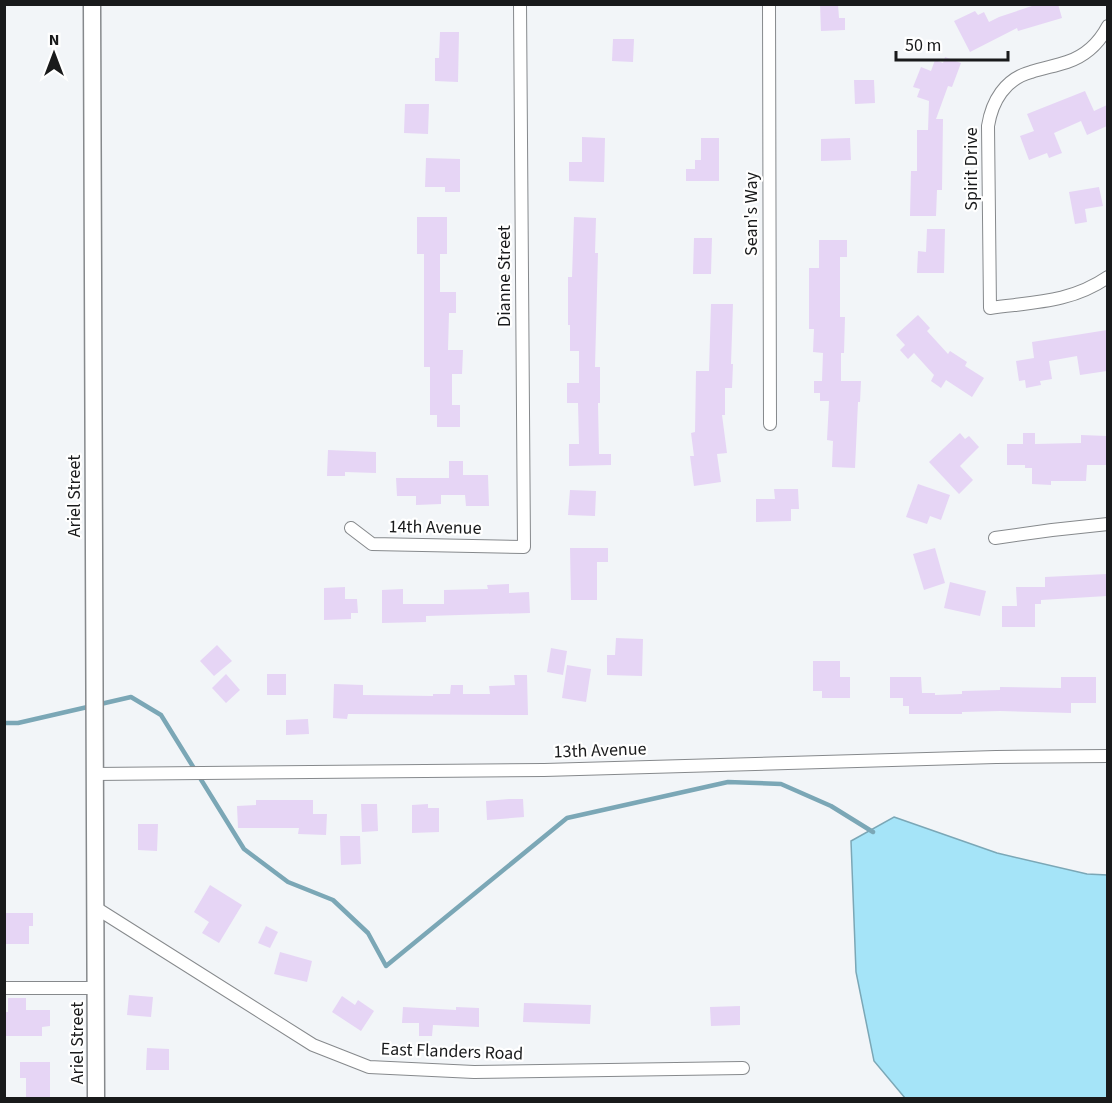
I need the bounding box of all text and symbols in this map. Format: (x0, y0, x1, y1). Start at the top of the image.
north arrow (24, 24, 84, 84)
scale bar (896, 24, 1008, 62)
text: N (49, 29, 59, 51)
text: 50 m (905, 33, 941, 58)
street label: Spirit Drive (959, 127, 984, 211)
street label: Sean's Way (739, 172, 764, 256)
street label: Dianne Street (492, 225, 517, 327)
street label: Ariel Street (62, 455, 87, 537)
street label: 14th Avenue (388, 514, 482, 541)
street label: 13th Avenue (553, 736, 647, 765)
street label: Ariel Street (65, 1002, 90, 1084)
street label: East Flanders Road (380, 1037, 524, 1066)

